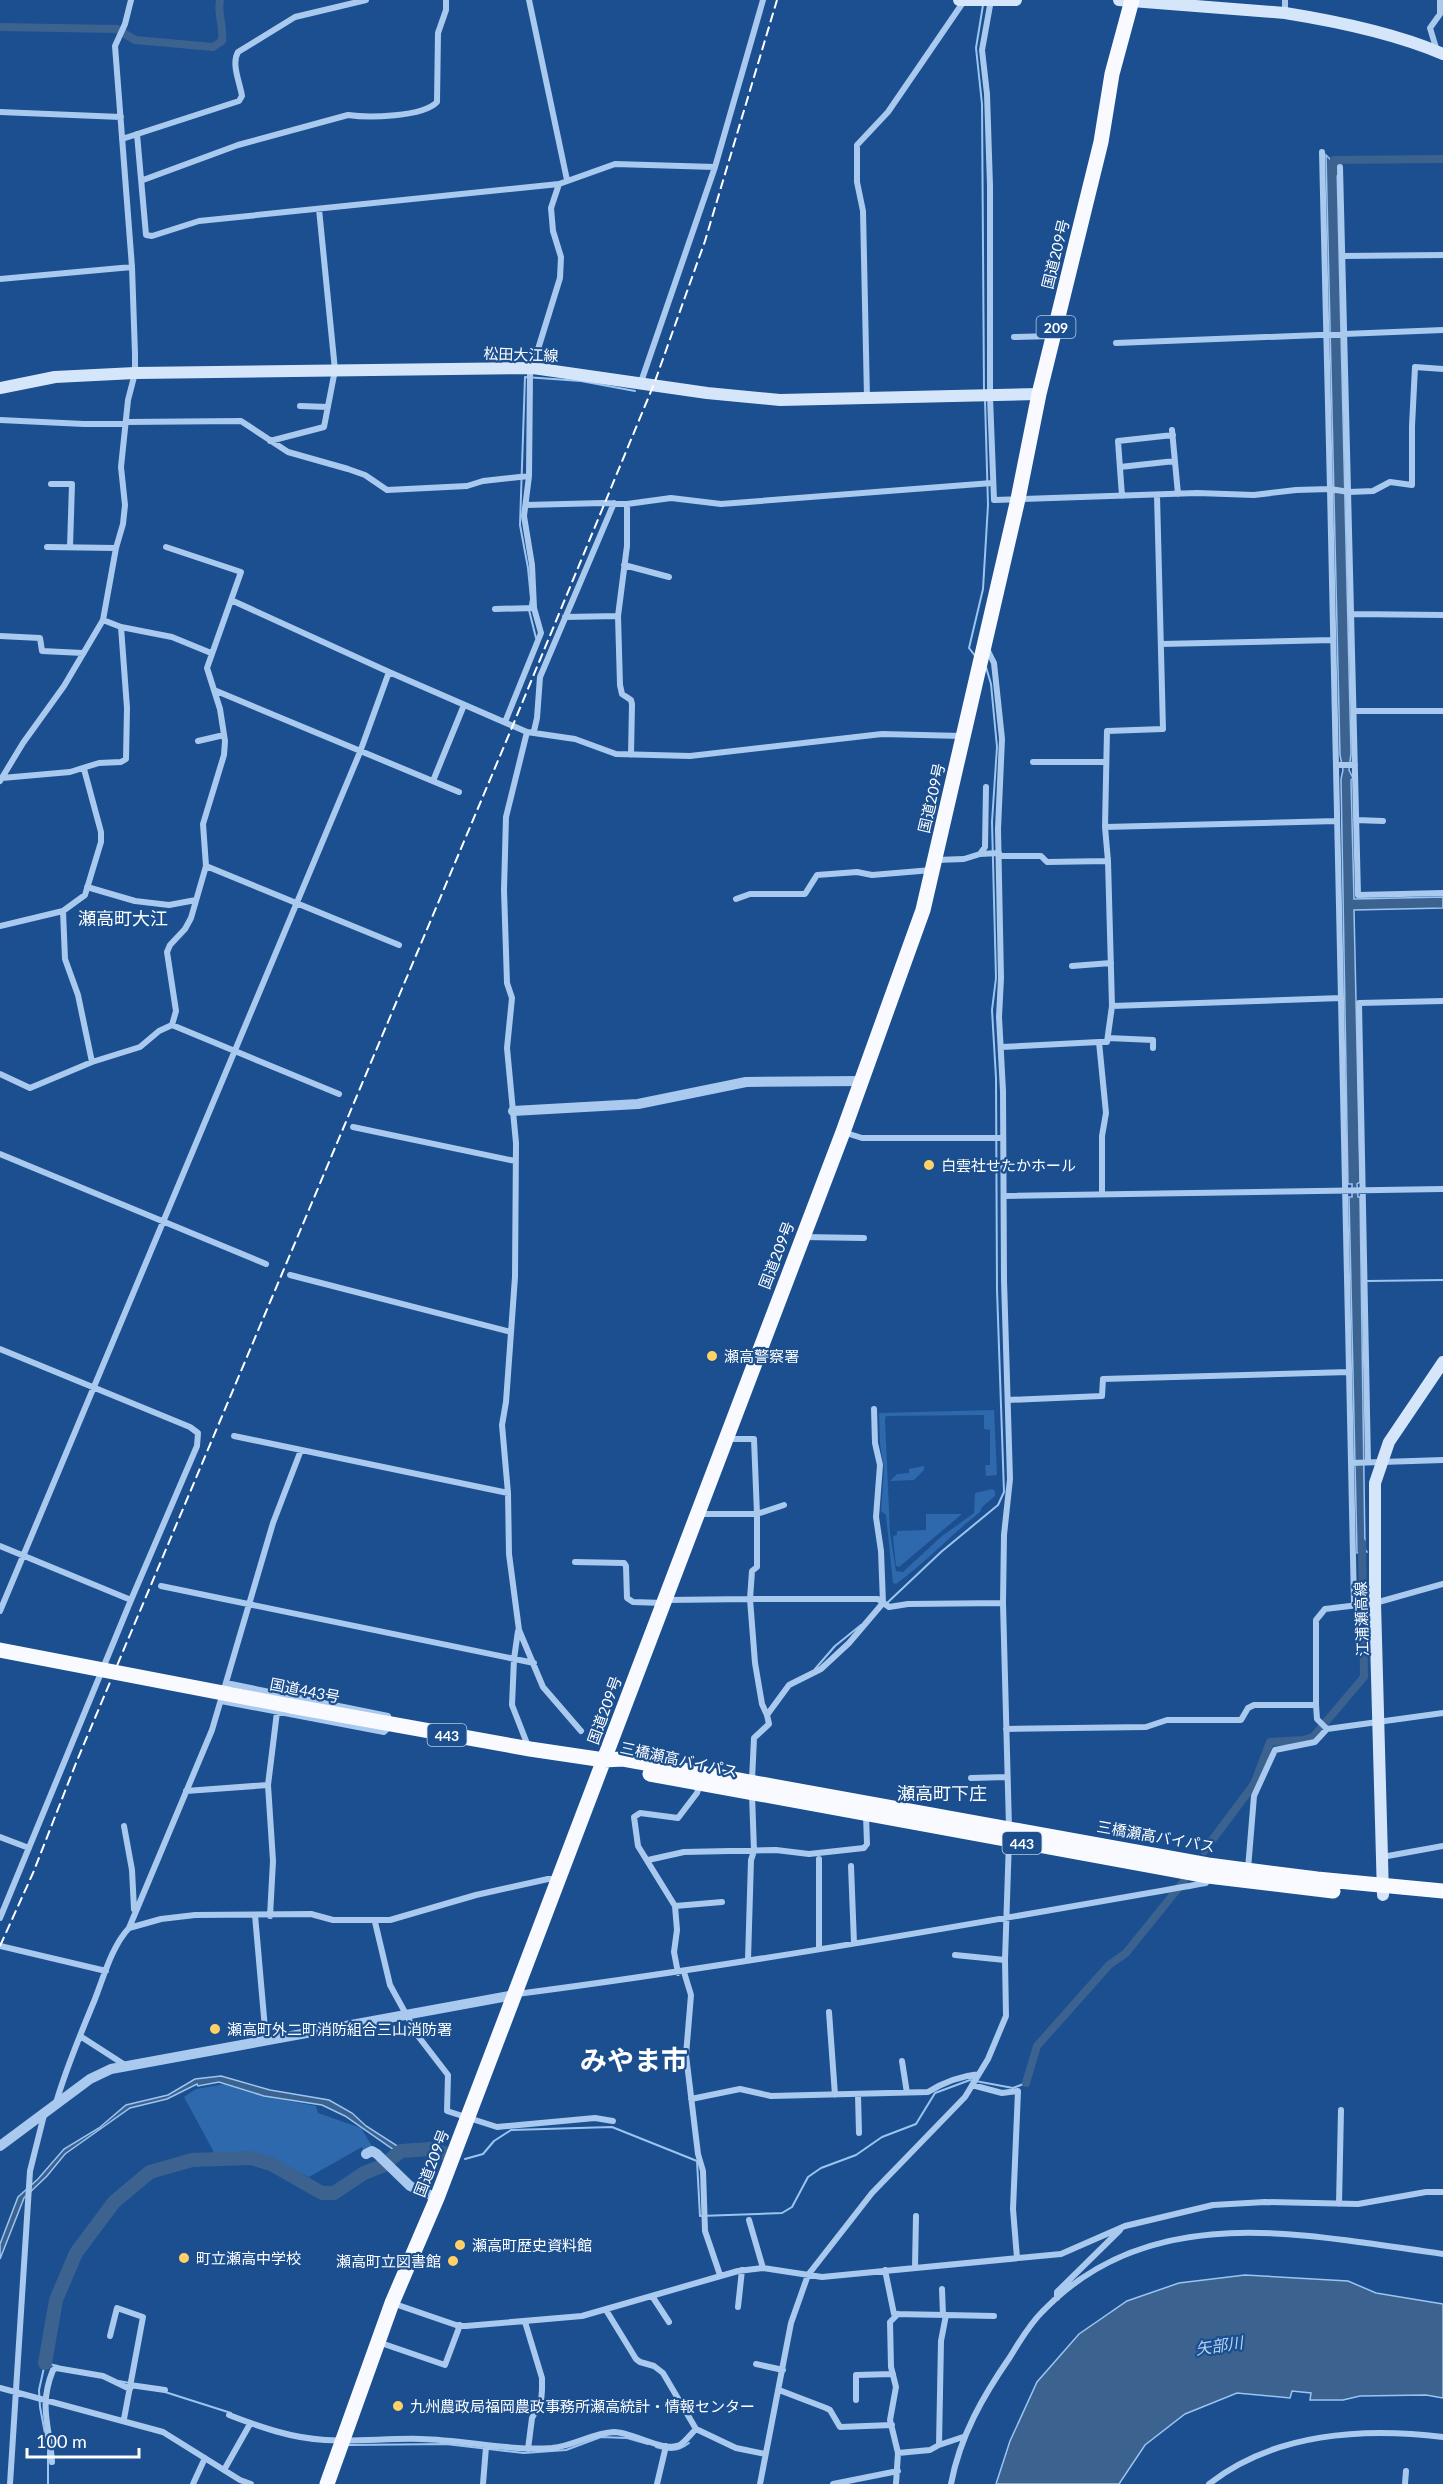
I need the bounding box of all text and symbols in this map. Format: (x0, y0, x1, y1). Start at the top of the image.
street label: 国道209号 (1038, 217, 1072, 291)
road number: 209 (1036, 316, 1076, 338)
street label: 松田大江線 (483, 344, 559, 364)
street label: 国道209号 (914, 761, 948, 835)
district label: 瀬高町大江 (78, 907, 168, 929)
place label: 白雲社せたかホール (941, 1156, 1076, 1174)
marker: 白雲社せたかホール (922, 1158, 936, 1172)
street label: 国道209号 (755, 1219, 797, 1291)
place label: 瀬高警察署 (724, 1347, 799, 1365)
marker: 瀬高警察署 (705, 1349, 719, 1363)
street label: 江浦瀬高線 (1351, 1581, 1371, 1657)
street label: 国道443号 (268, 1674, 342, 1706)
street label: 国道209号 (583, 1674, 625, 1746)
road number: 443 (428, 1724, 466, 1746)
street label: 三橋瀬高バイパス (619, 1738, 739, 1780)
district label: 瀬高町下庄 (897, 1782, 987, 1804)
street label: 三橋瀬高バイパス (1095, 1817, 1217, 1855)
road number: 443 (1002, 1832, 1042, 1854)
place label: 瀬高町外二町消防組合三山消防署 (227, 2020, 452, 2038)
marker: 瀬高町外二町消防組合三山消防署 (208, 2022, 222, 2036)
district label: みやま市 (580, 2043, 688, 2076)
street label: 国道209号 (410, 2127, 452, 2199)
place label: 瀬高町歴史資料館 (472, 2236, 592, 2254)
marker: 瀬高町歴史資料館 (453, 2238, 467, 2252)
place label: 町立瀬高中学校 (196, 2249, 301, 2267)
marker: 町立瀬高中学校 (177, 2251, 191, 2265)
place label: 瀬高町立図書館 (336, 2252, 441, 2270)
marker: 瀬高町立図書館 (446, 2254, 460, 2268)
water label: 矢部川 (1194, 2332, 1246, 2358)
place label: 九州農政局福岡農政事務所瀬高統計・情報センター (410, 2397, 755, 2415)
marker: 九州農政局福岡農政事務所瀬高統計・情報センター (391, 2399, 405, 2413)
scale bar (27, 2421, 140, 2459)
text: 100 m (36, 2430, 87, 2452)

